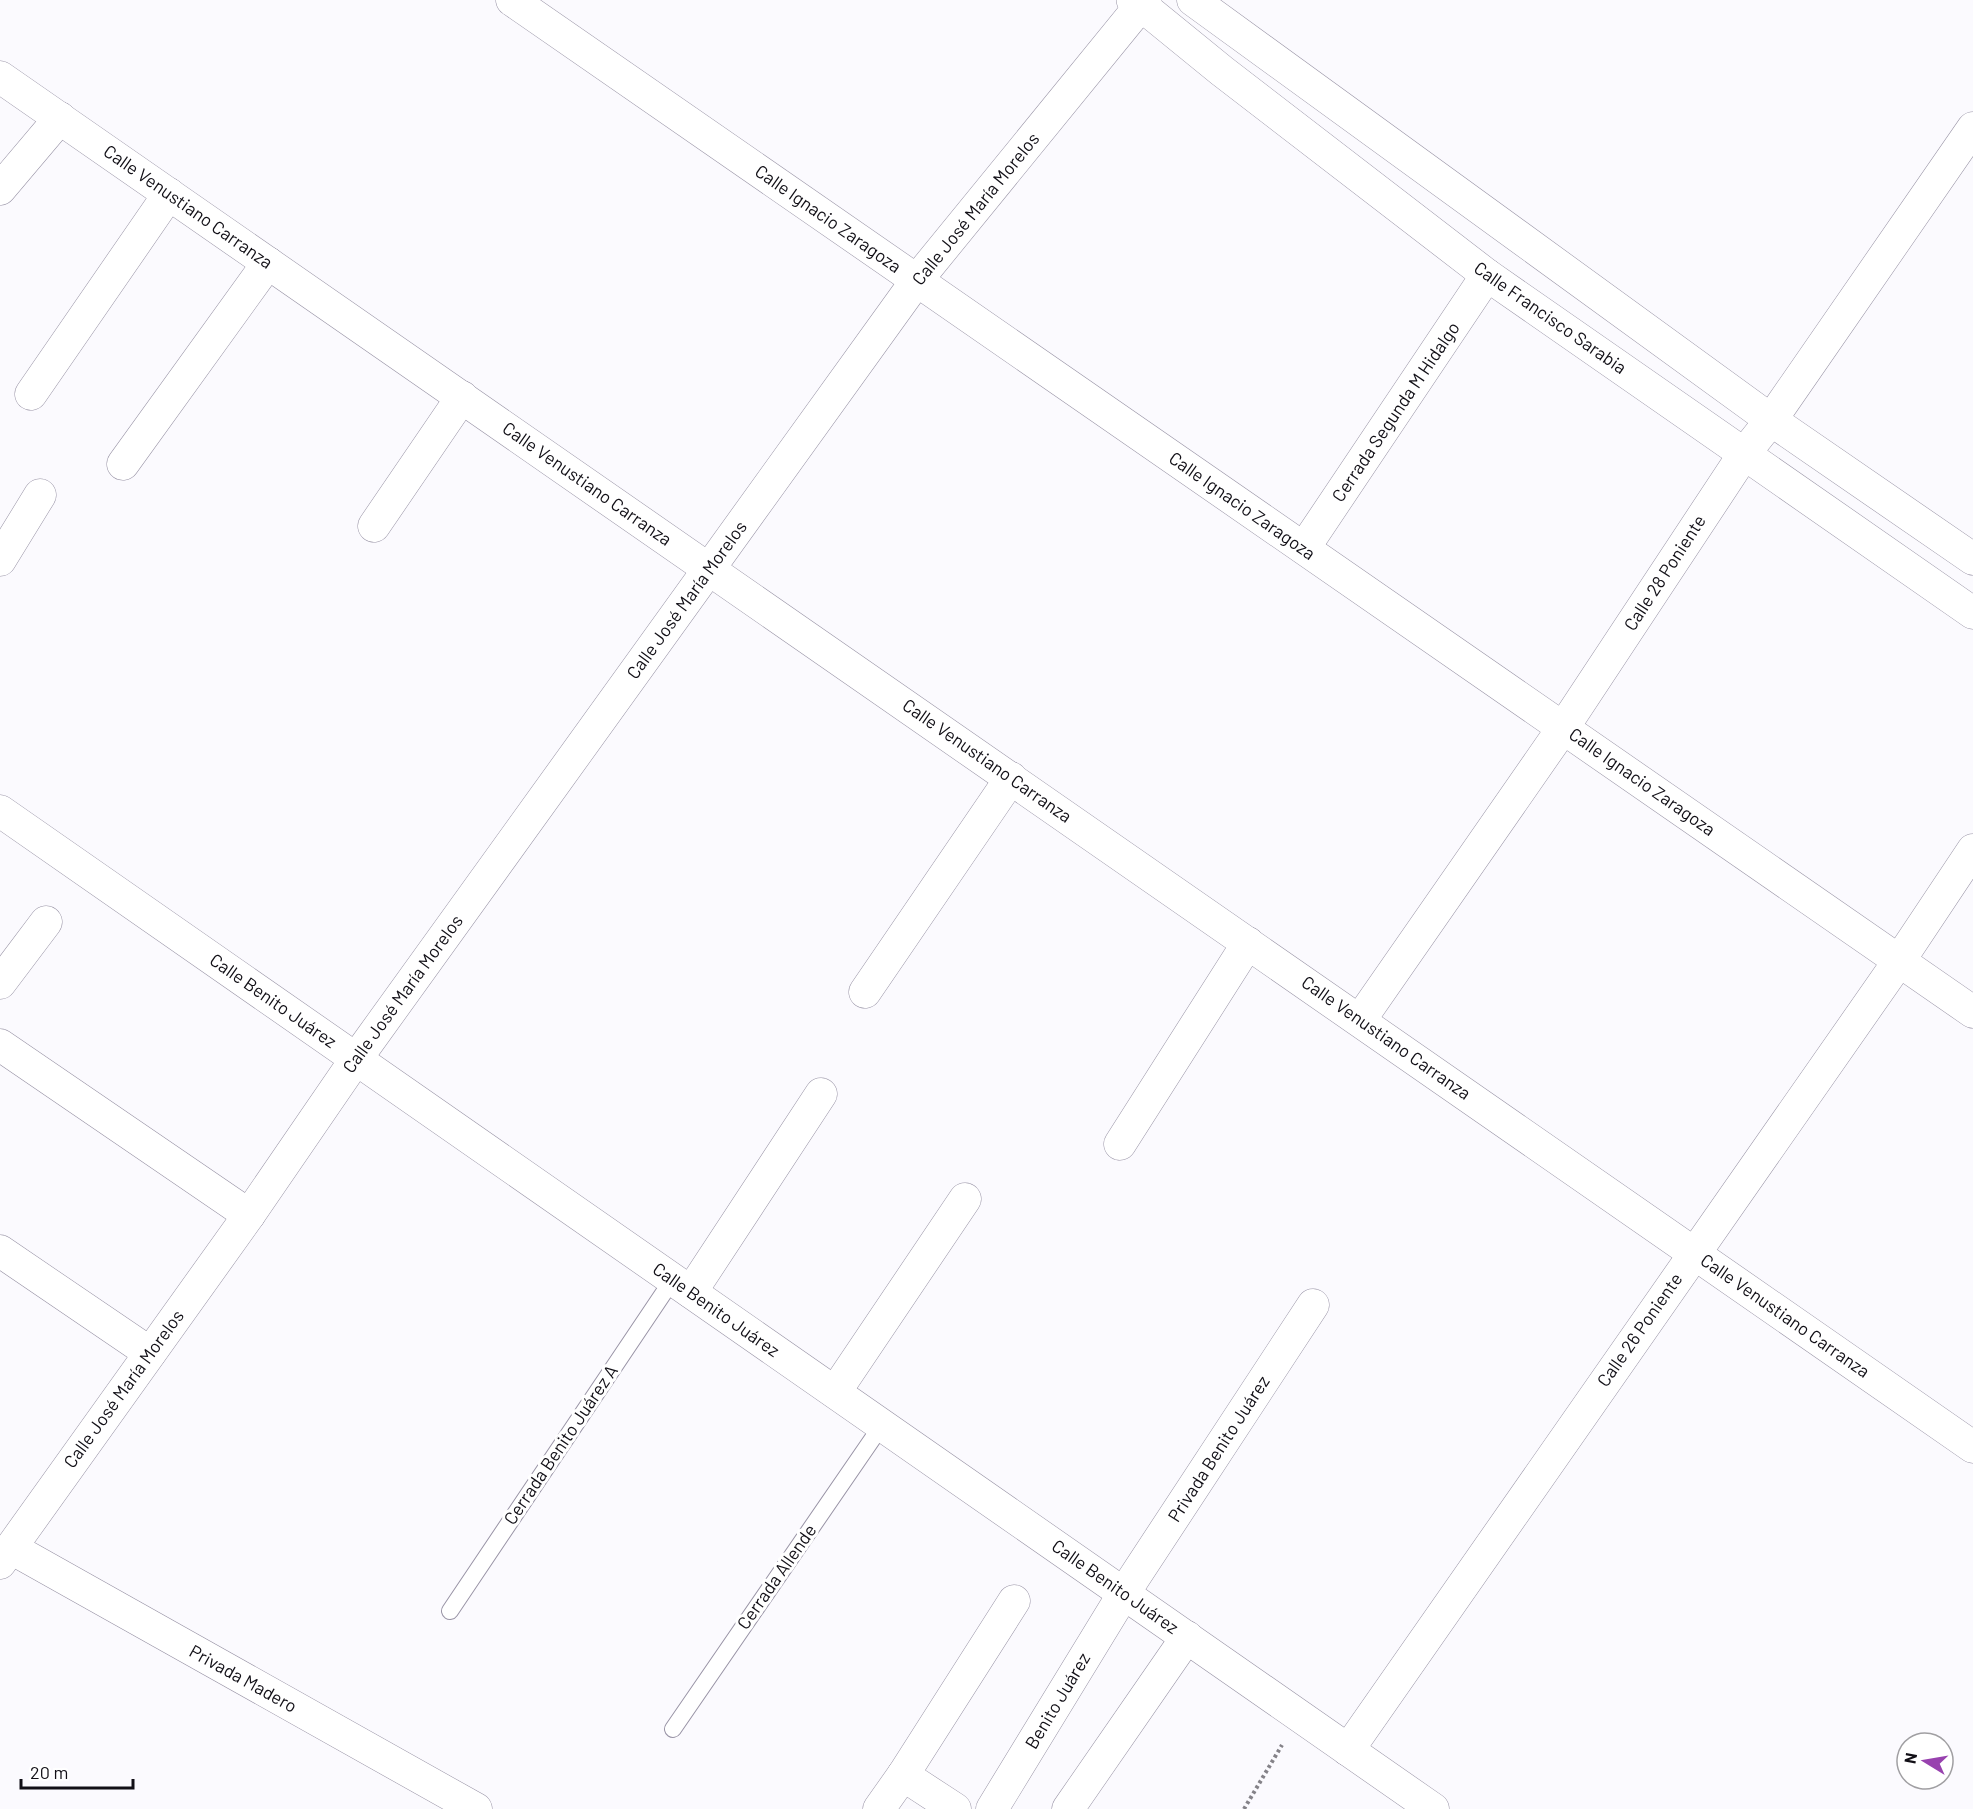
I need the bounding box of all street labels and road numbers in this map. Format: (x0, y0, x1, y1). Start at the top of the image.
street label: Calle José María Morelos (907, 128, 1044, 289)
street label: Calle Venustiano Carranza (100, 139, 277, 273)
street label: Calle Ignacio Zaragoza (751, 159, 906, 277)
street label: Calle Francisco Sarabia (1470, 256, 1631, 378)
street label: Cerrada Segunda M Hidalgo (1327, 317, 1464, 506)
street label: Calle Venustiano Carranza (499, 416, 676, 550)
street label: Calle Ignacio Zaragoza (1165, 446, 1320, 564)
street label: Calle 28 Poniente (1619, 510, 1710, 635)
street label: Calle José María Morelos (621, 516, 751, 683)
street label: Calle Venustiano Carranza (899, 693, 1076, 827)
street label: Calle Ignacio Zaragoza (1565, 722, 1720, 840)
street label: Calle José María Morelos (337, 910, 467, 1077)
street label: Calle Benito Juárez (206, 948, 341, 1052)
street label: Calle Venustiano Carranza (1298, 970, 1475, 1104)
street label: Calle Venustiano Carranza (1697, 1248, 1874, 1382)
street label: Calle Benito Juárez (649, 1257, 784, 1361)
street label: Calle 26 Poniente (1592, 1268, 1687, 1390)
street label: Calle José María Morelos (58, 1305, 188, 1472)
street label: Cerrada Benito Juárez A (498, 1360, 622, 1529)
street label: Privada Benito Juárez (1163, 1371, 1274, 1526)
street label: Cerrada Allende (732, 1520, 821, 1633)
street label: Calle Benito Juárez (1048, 1534, 1183, 1638)
street label: Privada Madero (186, 1639, 301, 1717)
street label: Benito Juárez (1020, 1648, 1094, 1753)

